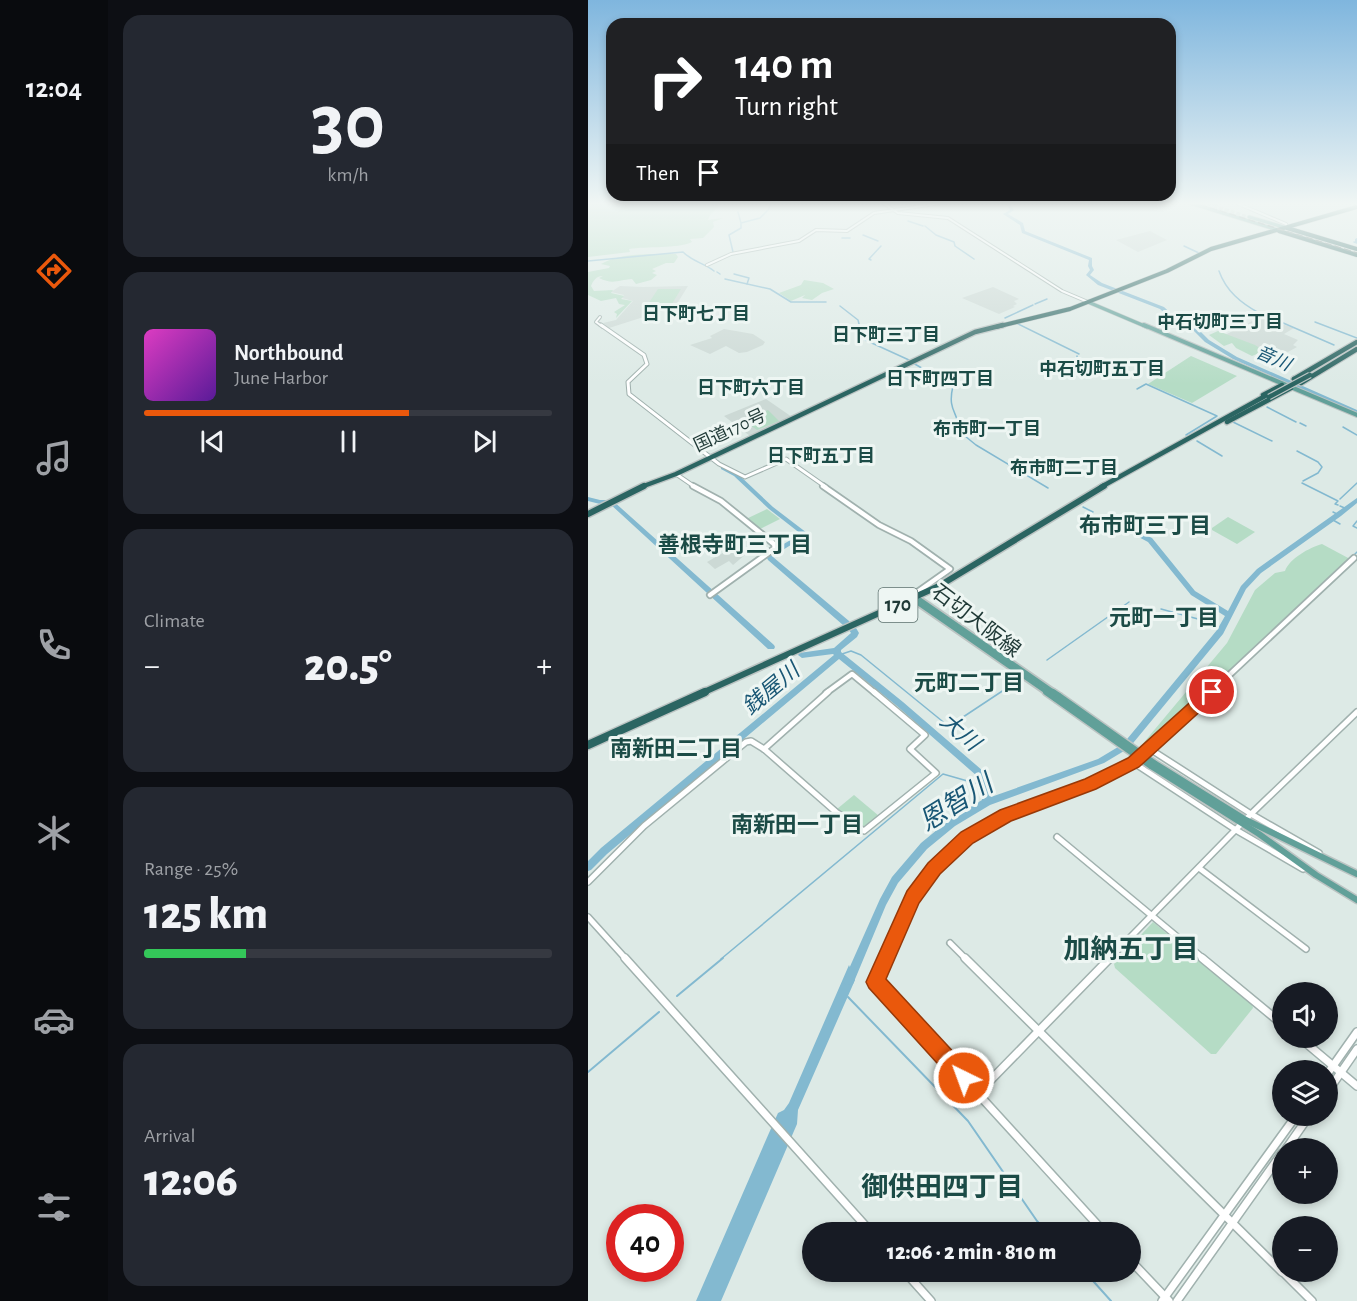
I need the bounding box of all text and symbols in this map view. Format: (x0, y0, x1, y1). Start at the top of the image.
icon: right (636, 42, 714, 120)
text: 140 m (735, 44, 833, 86)
text: 12:04 (26, 75, 82, 102)
text: 30 (311, 85, 385, 163)
text: Turn right (735, 93, 838, 120)
icon: arrive (692, 156, 725, 189)
text: Then (636, 162, 680, 184)
text: km/h (327, 165, 369, 185)
icon: directions (33, 250, 75, 292)
district label: 日下町七丁目 (642, 305, 750, 324)
district label: 中石切町三丁目 (1157, 313, 1283, 332)
district label: 日下町三丁目 (832, 326, 940, 345)
text: Northbound (234, 342, 343, 364)
water label: 音川 (1253, 342, 1296, 375)
district label: 中石切町五丁目 (1039, 360, 1165, 379)
text: June Harbor (234, 368, 328, 388)
district label: 日下町四丁目 (886, 370, 994, 389)
district label: 日下町六丁目 (697, 379, 805, 398)
street label: 国道170号 (690, 405, 769, 455)
district label: 布市町一丁目 (933, 419, 1041, 439)
icon: previous (196, 425, 229, 458)
icon: pause (332, 425, 365, 458)
icon: next (468, 425, 501, 458)
icon: music (33, 437, 75, 479)
district label: 日下町五丁目 (767, 447, 875, 466)
district label: 布市町二丁目 (1010, 458, 1118, 478)
district label: 布市町三丁目 (1079, 514, 1211, 537)
district label: 善根寺町三丁目 (658, 533, 812, 556)
street label: 石切大阪線 (928, 580, 1025, 661)
road number: 170 (878, 588, 918, 622)
district label: 元町一丁目 (1109, 607, 1219, 629)
text: Climate (144, 611, 205, 631)
icon: phone (33, 624, 75, 666)
text: 20.5° (304, 644, 392, 689)
text: − (144, 650, 160, 683)
text: + (536, 650, 552, 683)
water label: 銭屋川 (738, 657, 805, 719)
pin (1186, 666, 1237, 717)
district label: 元町二丁目 (914, 672, 1024, 694)
icon: arrive (1195, 675, 1228, 708)
water label: 大川 (936, 709, 986, 756)
district label: 南新田二丁目 (610, 737, 742, 760)
water label: 恩智川 (914, 768, 1000, 836)
icon: climate (33, 812, 75, 854)
district label: 南新田一丁目 (731, 813, 863, 836)
text: Range · 25% (144, 859, 238, 879)
text: 125 km (144, 892, 268, 937)
district label: 加納五丁目 (1064, 935, 1199, 963)
map controls (1272, 982, 1338, 1282)
button: sound (1272, 982, 1338, 1048)
icon: car (33, 999, 75, 1041)
position arrow (932, 1046, 996, 1110)
button: layers (1272, 1060, 1338, 1126)
text: Arrival (144, 1126, 195, 1146)
button: + (1272, 1138, 1338, 1204)
text: 12:06 (144, 1159, 238, 1204)
district label: 御供田四丁目 (861, 1172, 1023, 1201)
icon: filters (33, 1186, 75, 1228)
speed limit sign: 40 (606, 1204, 684, 1282)
button: − (1272, 1216, 1338, 1282)
text: 12:06 · 2 min · 810 m (887, 1241, 1056, 1263)

